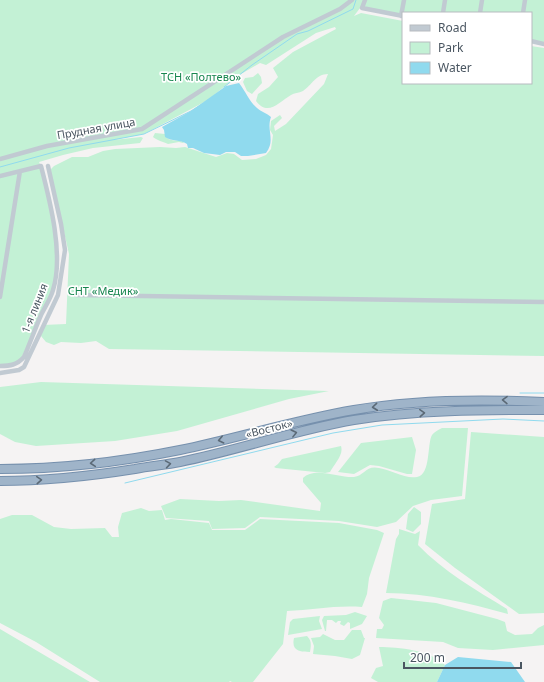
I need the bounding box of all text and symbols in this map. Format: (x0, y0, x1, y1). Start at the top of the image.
legend (402, 12, 532, 84)
text: Road (438, 19, 467, 36)
text: Park (438, 39, 464, 56)
text: Water (438, 59, 472, 76)
park label: ТСН «Полтево» (161, 69, 241, 84)
street label: Прудная улица (56, 114, 136, 142)
street label: 1-я линия (17, 281, 51, 335)
park label: СНТ «Медик» (68, 283, 139, 298)
one-way arrow (502, 396, 508, 404)
one-way arrow (372, 402, 378, 411)
one-way arrow (419, 409, 425, 417)
street label: «Восток» (244, 415, 294, 441)
one-way arrow (290, 429, 297, 438)
one-way arrow (218, 436, 224, 444)
one-way arrow (90, 458, 96, 467)
one-way arrow (165, 460, 171, 468)
one-way arrow (36, 475, 42, 484)
scale bar (404, 644, 521, 670)
text: 200 m (410, 649, 445, 666)

